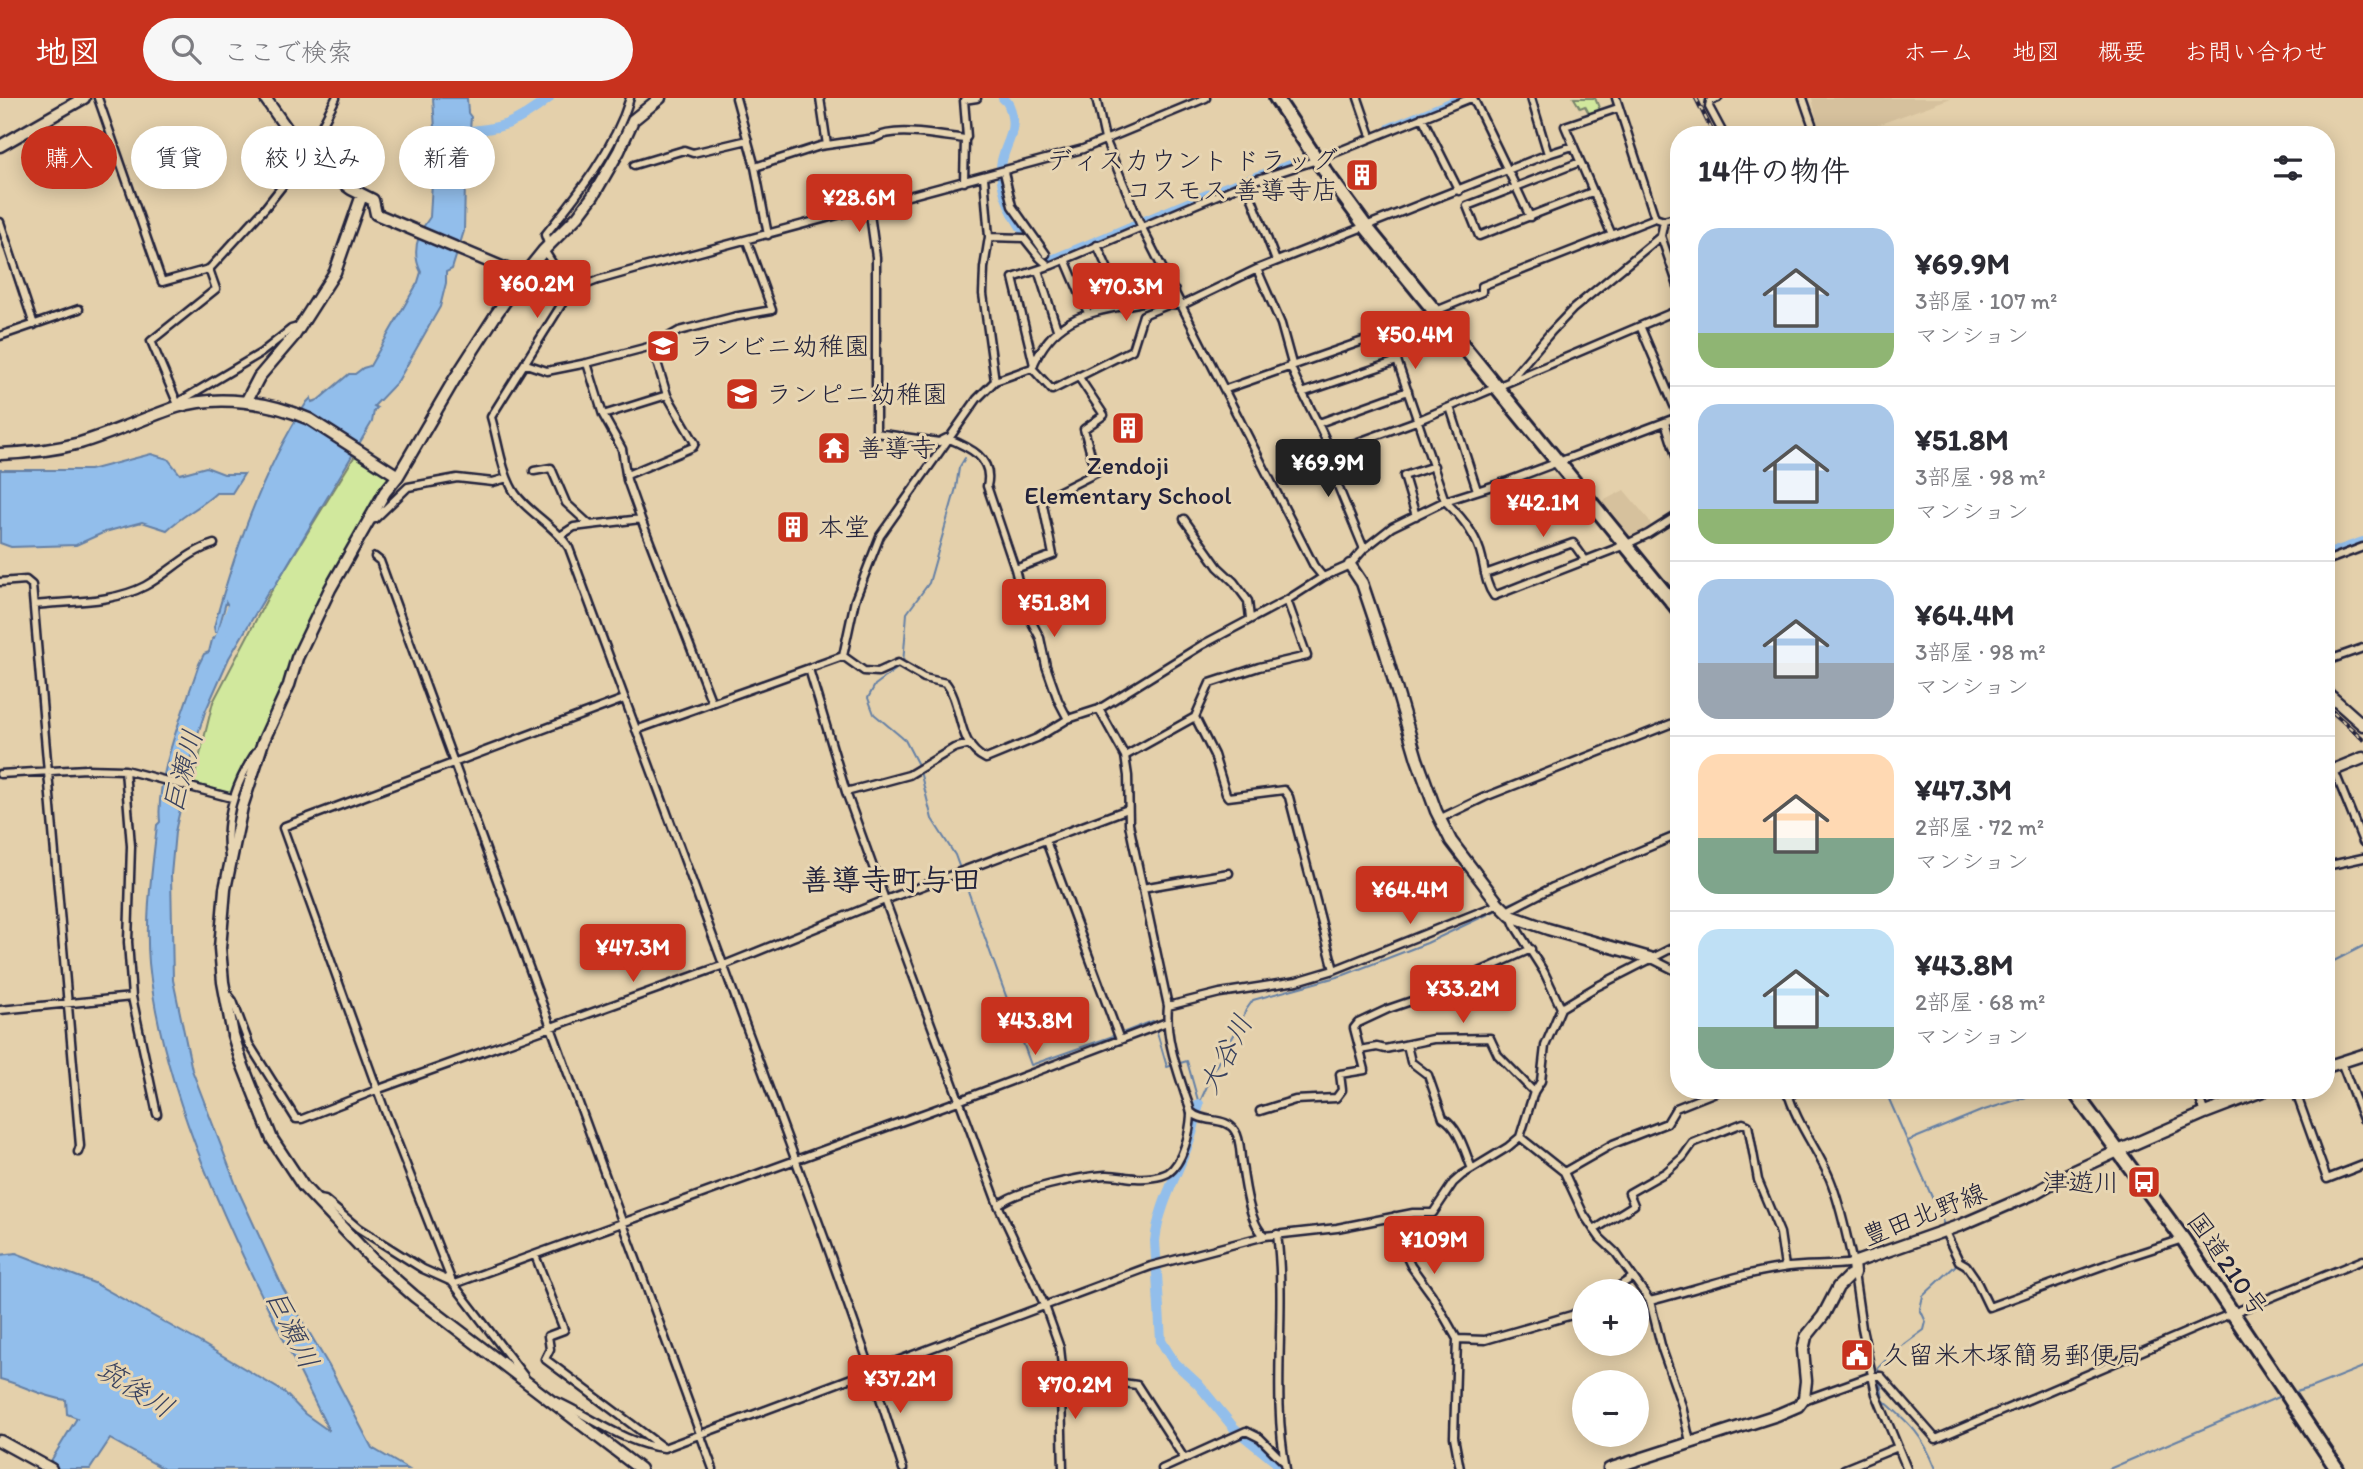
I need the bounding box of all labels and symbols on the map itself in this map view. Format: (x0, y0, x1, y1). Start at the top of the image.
place label: ディスカウント ドラッグ コスモス 善導寺店 (1046, 144, 1338, 206)
building icon: ディスカウント ドラッグ コスモス 善導寺店 (1343, 156, 1381, 194)
pin: ¥28.6M (802, 174, 916, 234)
pin: ¥60.2M (480, 260, 594, 320)
pin: ¥70.3M (1069, 264, 1183, 323)
pin: ¥50.4M (1358, 312, 1472, 371)
school or university icon: ランビニ幼稚園 (644, 327, 682, 365)
place label: ランビニ幼稚園 (688, 330, 870, 362)
school or university icon: ランピニ幼稚園 (723, 375, 761, 413)
place label: ランピニ幼稚園 (766, 378, 948, 410)
building icon: Zendoji Elementary School (1109, 409, 1147, 447)
temple icon: 善導寺 (815, 429, 853, 467)
place label: 善導寺 (858, 432, 936, 464)
pin: ¥69.9M (1271, 440, 1385, 499)
place label: Zendoji Elementary School (1024, 449, 1232, 511)
pin: ¥42.1M (1486, 480, 1600, 539)
building icon: 本堂 (774, 508, 812, 546)
place label: 本堂 (818, 511, 870, 543)
pin: ¥51.8M (997, 580, 1111, 639)
water label: 巨瀬川 (155, 726, 209, 816)
district label: 善導寺町与田 (801, 861, 981, 898)
pin: ¥64.4M (1353, 866, 1467, 926)
pin: ¥47.3M (576, 924, 690, 984)
pin: ¥33.2M (1406, 965, 1520, 1025)
pin: ¥43.8M (978, 998, 1092, 1057)
water label: 大谷川 (1191, 1009, 1259, 1099)
bus stop icon: 津遊川 (2125, 1163, 2163, 1201)
place label: 津遊川 (2042, 1166, 2120, 1198)
street label: 豊田北野線 (1858, 1176, 1990, 1252)
street label: 国道210号 (2181, 1206, 2275, 1322)
pin: ¥109M (1385, 1216, 1483, 1276)
water label: 巨瀬川 (259, 1284, 327, 1374)
public building icon: 久留米木塚簡易郵便局 (1838, 1336, 1876, 1374)
place label: 久留米木塚簡易郵便局 (1882, 1339, 2142, 1371)
water label: 筑後川 (91, 1351, 181, 1425)
pin: ¥37.2M (843, 1356, 957, 1415)
pin: ¥70.2M (1018, 1362, 1132, 1421)

